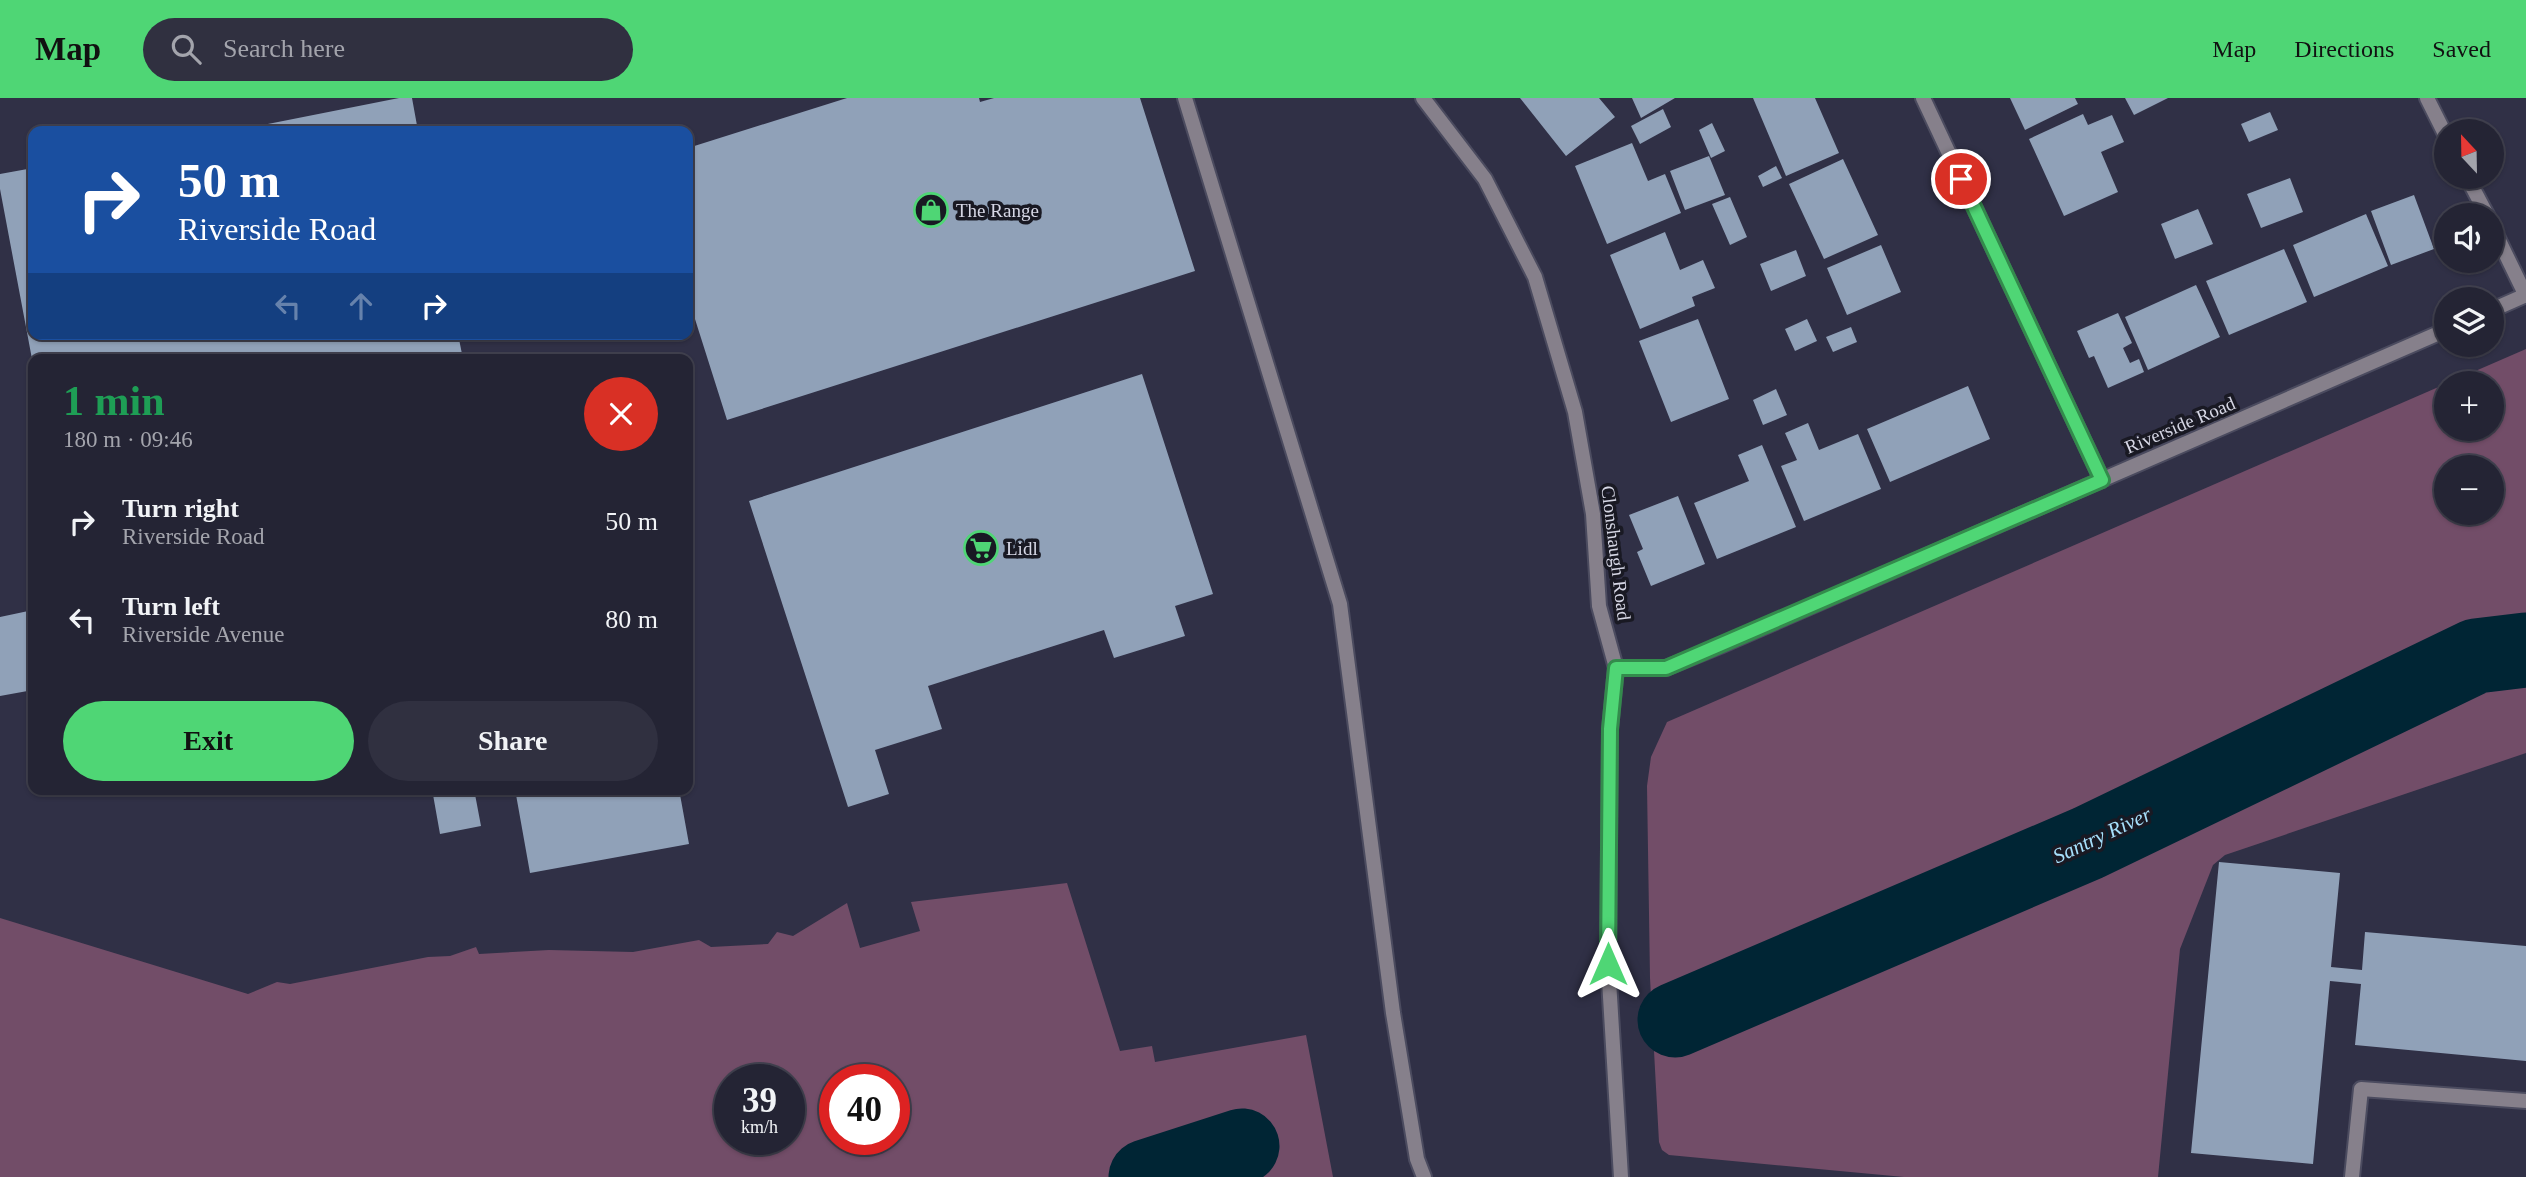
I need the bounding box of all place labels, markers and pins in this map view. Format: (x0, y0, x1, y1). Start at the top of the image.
pin (1931, 149, 1991, 209)
shop icon: The Range (912, 191, 950, 229)
place label: The Range (956, 200, 1039, 221)
supermarket icon: Lidl (962, 529, 1000, 567)
place label: Lidl (1006, 538, 1038, 559)

